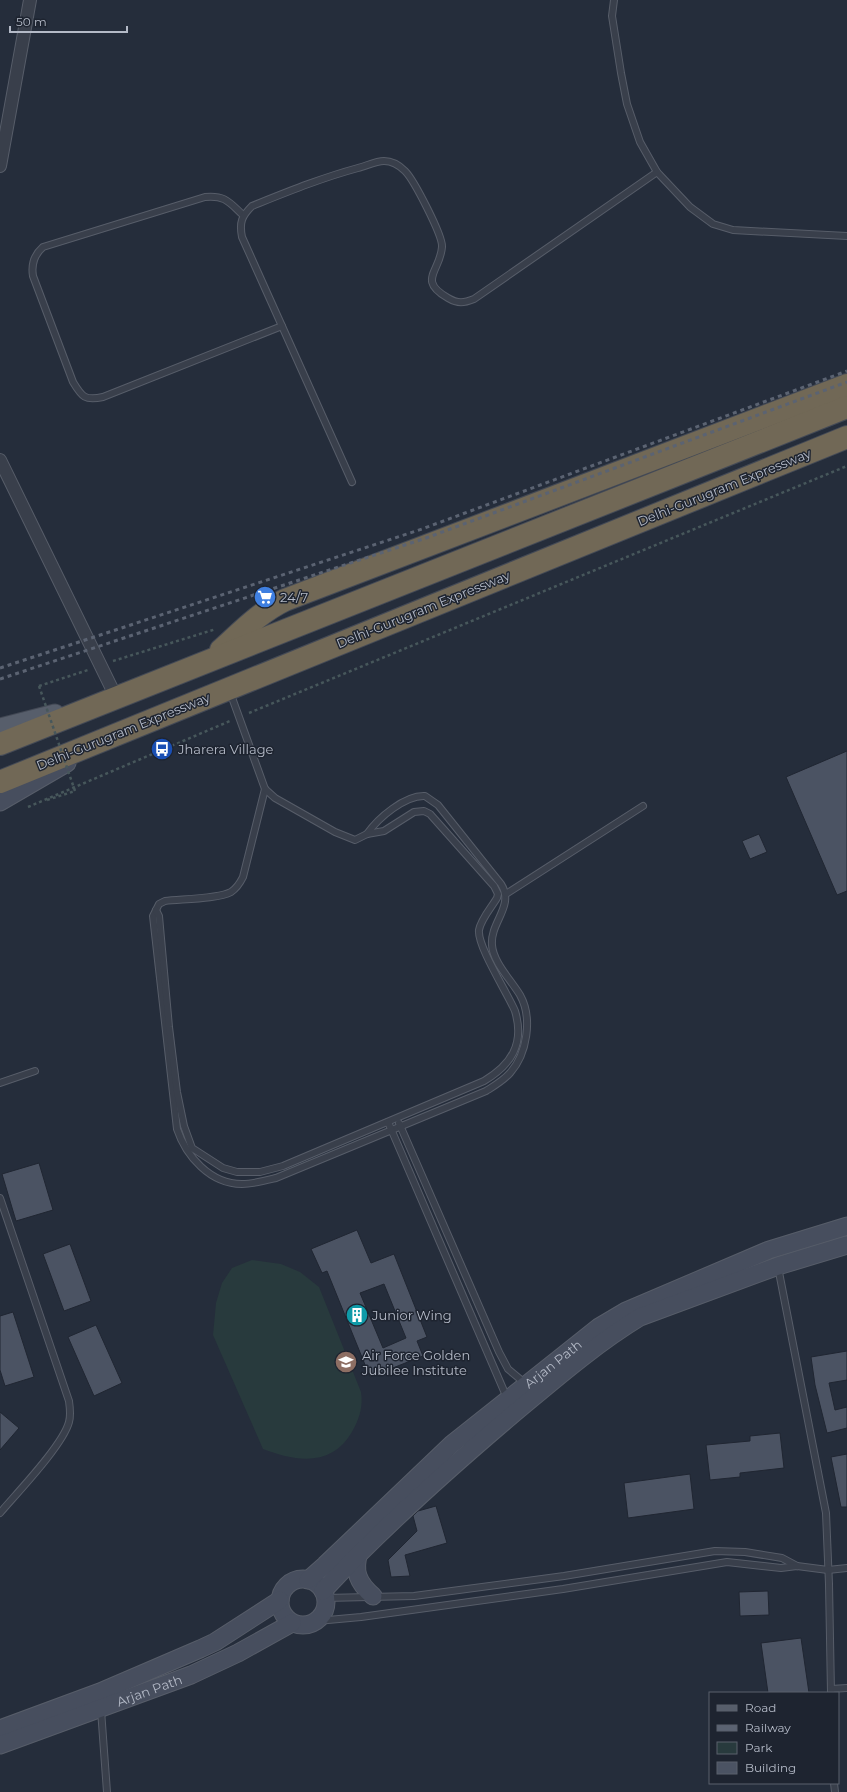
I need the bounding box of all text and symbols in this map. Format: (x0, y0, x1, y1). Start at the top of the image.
scale bar (10, 8, 127, 34)
text: 50 m (16, 14, 47, 29)
street label: Delhi-Gurugram Expressway (635, 444, 814, 529)
street label: Delhi-Gurugram Expressway (334, 566, 513, 651)
supermarket icon: 24/7 (252, 584, 278, 610)
place label: 24/7 (280, 589, 309, 605)
street label: Delhi-Gurugram Expressway (34, 688, 213, 773)
bus stop icon: Jharera Village (149, 736, 175, 762)
place label: Jharera Village (177, 741, 274, 757)
building icon: Junior Wing (344, 1302, 370, 1328)
place label: Junior Wing (371, 1307, 452, 1323)
street label: Arjan Path (521, 1336, 585, 1391)
place label: Air Force Golden Jubilee Institute (361, 1347, 470, 1378)
school or university icon: Air Force Golden Jubilee Institute (333, 1349, 359, 1375)
street label: Arjan Path (114, 1671, 184, 1710)
legend (709, 1692, 839, 1784)
text: Road (745, 1700, 776, 1715)
text: Railway (745, 1720, 791, 1735)
text: Park (745, 1740, 773, 1755)
text: Building (745, 1760, 796, 1775)

